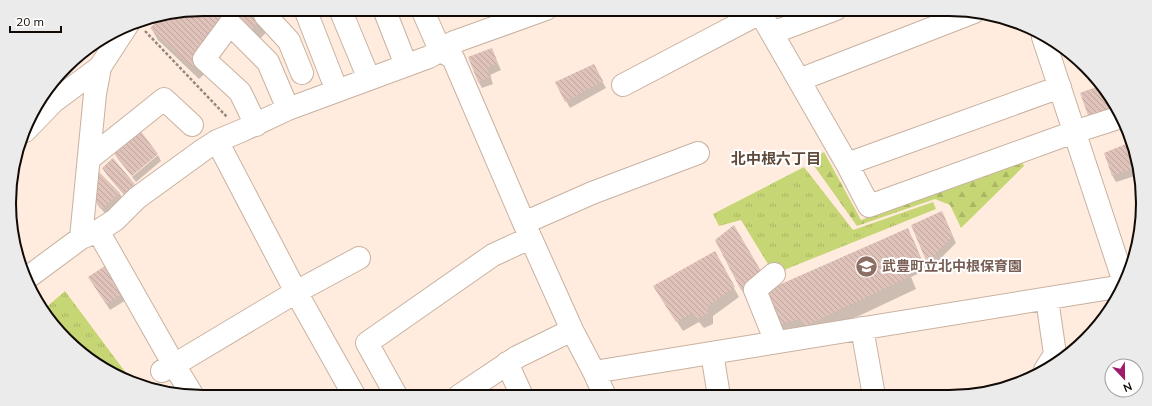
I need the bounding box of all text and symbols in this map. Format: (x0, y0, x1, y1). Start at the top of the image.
scale bar (10, 8, 61, 34)
text: 20 m (16, 14, 44, 29)
district label: 北中根六丁目 (731, 149, 821, 168)
school or university icon: 武豊町立北中根保育園 (853, 253, 879, 279)
place label: 武豊町立北中根保育園 (882, 257, 1022, 275)
north arrow (1104, 358, 1144, 398)
text: N (1121, 379, 1134, 395)

